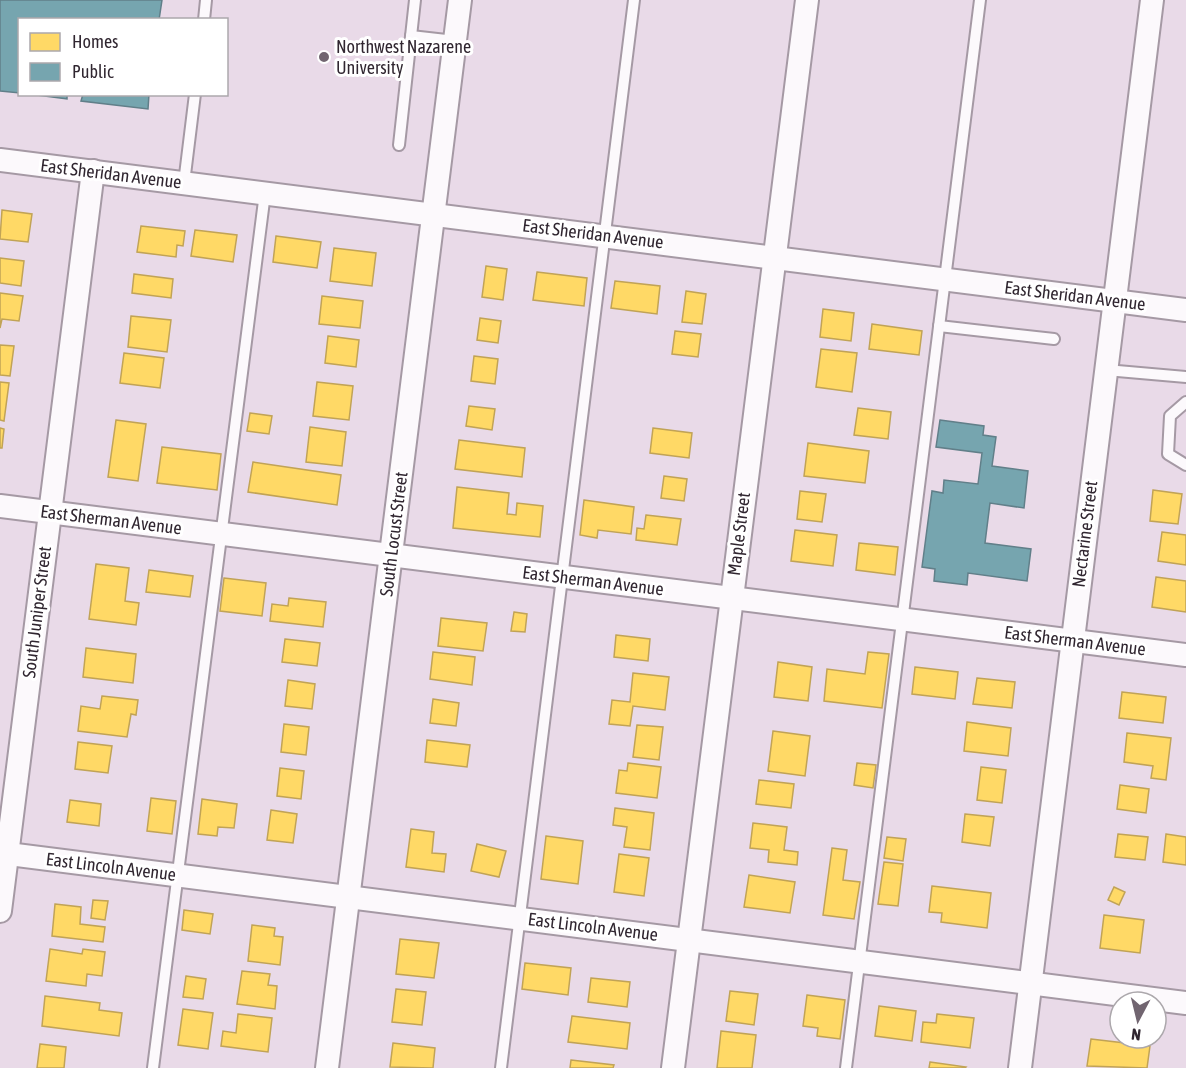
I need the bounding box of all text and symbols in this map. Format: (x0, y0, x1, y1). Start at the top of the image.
legend (18, 18, 228, 96)
text: Homes (72, 31, 118, 52)
place label: Northwest Nazarene University (336, 36, 471, 78)
marker: Northwest Nazarene University (317, 50, 331, 64)
text: Public (72, 61, 114, 82)
street label: East Sheridan Avenue (39, 154, 183, 193)
street label: East Sheridan Avenue (521, 214, 665, 253)
street label: East Sheridan Avenue (1003, 276, 1147, 315)
street label: South Locust Street (375, 470, 412, 597)
street label: Nectarine Street (1068, 479, 1101, 588)
street label: Maple Street (723, 491, 754, 577)
street label: East Sherman Avenue (39, 500, 183, 539)
street label: South Juniper Street (18, 545, 55, 679)
street label: East Sherman Avenue (521, 561, 665, 600)
street label: East Sherman Avenue (1003, 621, 1147, 660)
street label: East Lincoln Avenue (45, 848, 177, 885)
street label: East Lincoln Avenue (527, 908, 659, 945)
north arrow (1108, 990, 1168, 1050)
text: N (1130, 1025, 1142, 1044)

